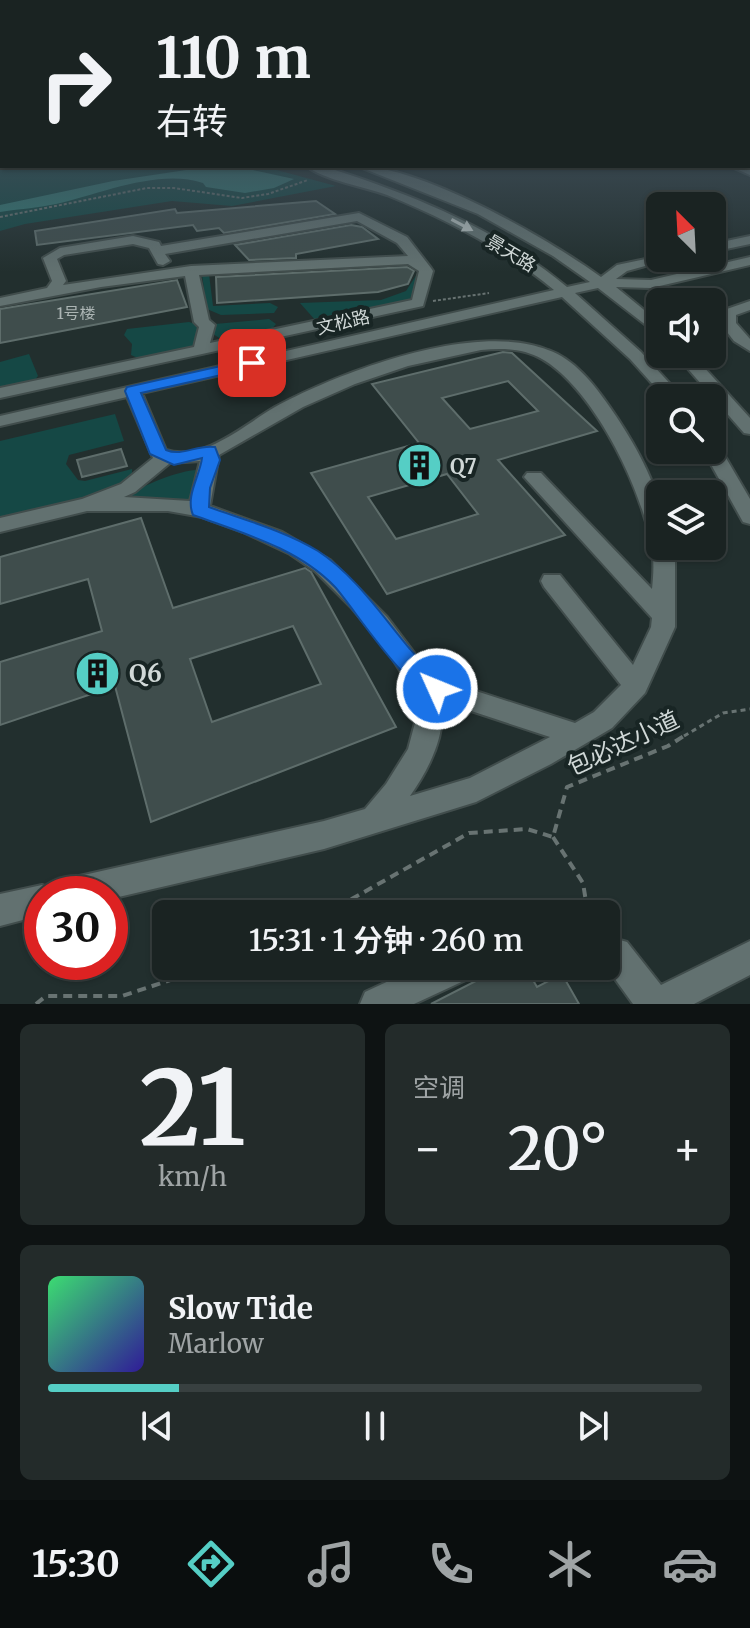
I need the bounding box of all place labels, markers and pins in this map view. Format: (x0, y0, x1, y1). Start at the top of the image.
pin (218, 329, 286, 397)
building icon: Q7 (395, 442, 443, 490)
place label: Q7 (450, 454, 477, 479)
building icon: Q6 (74, 649, 122, 697)
place label: Q6 (129, 658, 162, 689)

